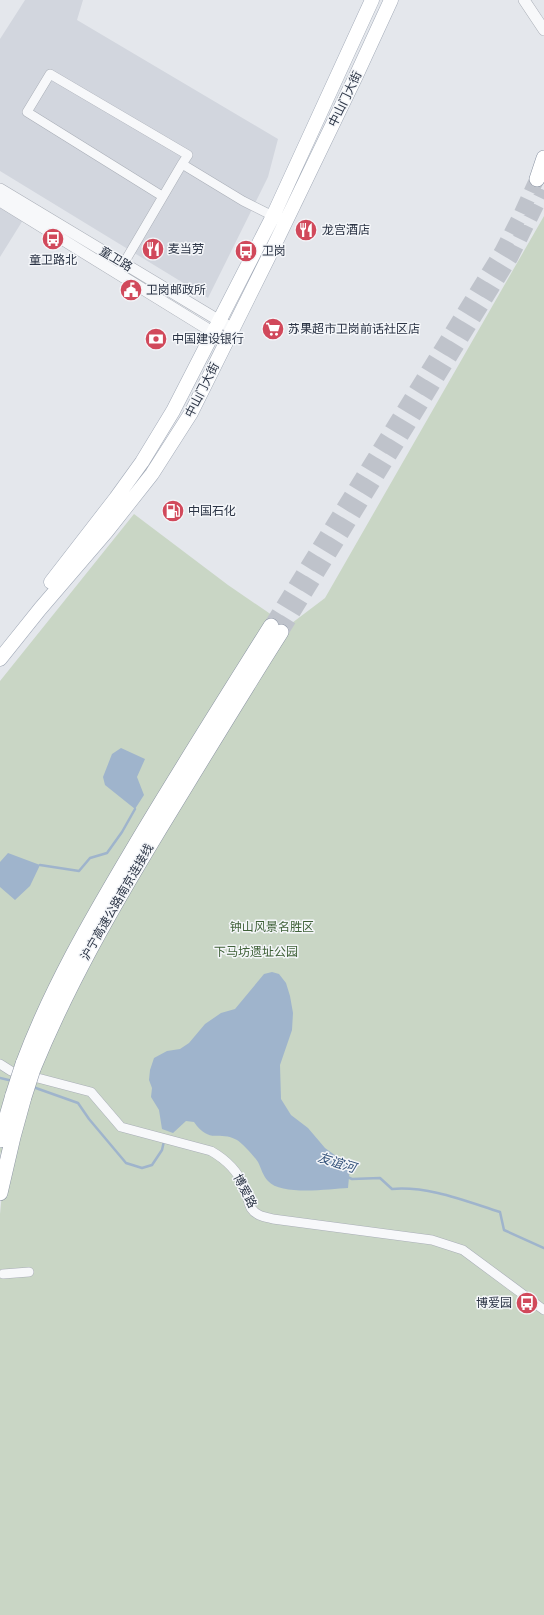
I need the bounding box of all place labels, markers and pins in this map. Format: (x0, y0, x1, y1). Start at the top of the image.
restaurant icon: 龙宫酒店 (293, 217, 319, 243)
place label: 龙宫酒店 (322, 223, 370, 237)
bus stop icon: 童卫路北 (40, 226, 66, 252)
restaurant icon: 麦当劳 (140, 236, 166, 262)
bus stop icon: 卫岗 (233, 238, 259, 264)
place label: 麦当劳 (168, 242, 204, 256)
place label: 卫岗 (262, 244, 286, 258)
place label: 童卫路北 (29, 253, 77, 267)
public building icon: 卫岗邮政所 (118, 277, 144, 303)
place label: 卫岗邮政所 (146, 283, 206, 297)
supermarket icon: 苏果超市卫岗前话社区店 (260, 316, 286, 342)
place label: 苏果超市卫岗前话社区店 (288, 322, 420, 336)
bank icon: 中国建设银行 (143, 326, 169, 352)
place label: 中国建设银行 (172, 332, 244, 346)
fuel station icon: 中国石化 (160, 498, 186, 524)
place label: 中国石化 (188, 504, 236, 518)
bus stop icon: 博爱园 (514, 1290, 540, 1316)
place label: 博爱园 (476, 1296, 512, 1310)

